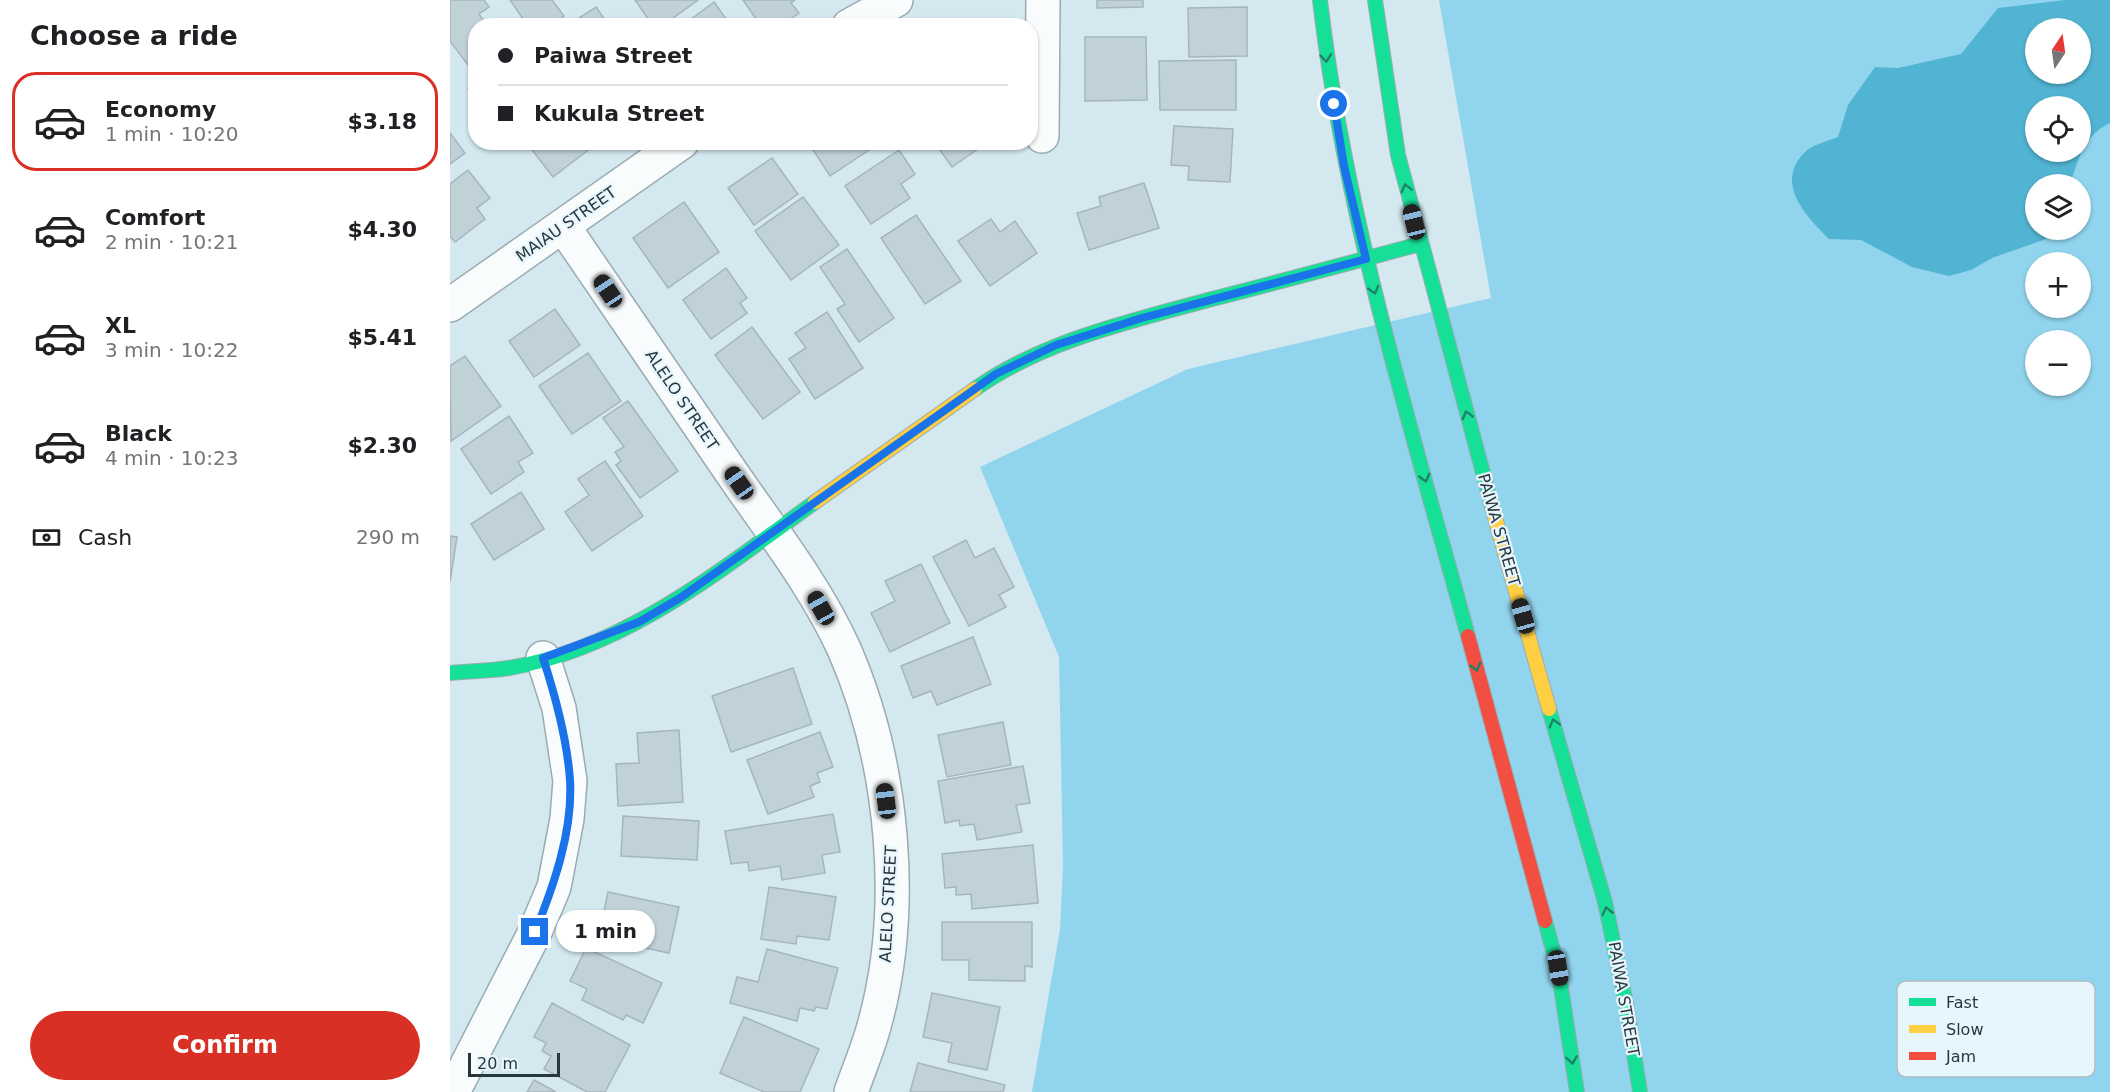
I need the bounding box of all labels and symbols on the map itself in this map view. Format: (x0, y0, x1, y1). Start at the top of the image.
north arrow (2025, 18, 2091, 84)
one-way arrow (1320, 54, 1332, 63)
route start (1320, 90, 1347, 117)
street label: MAIAU STREET (512, 182, 620, 266)
one-way arrow (1400, 183, 1413, 193)
car (1401, 202, 1427, 242)
car (590, 271, 626, 311)
one-way arrow (1367, 284, 1379, 295)
street label: ALELO STREET (641, 346, 723, 454)
one-way arrow (1462, 410, 1474, 421)
car (721, 463, 757, 503)
street label: PAIWA STREET (1474, 471, 1524, 589)
one-way arrow (1418, 472, 1430, 483)
car (804, 588, 838, 628)
car (1509, 596, 1537, 636)
one-way arrow (1469, 661, 1481, 671)
one-way arrow (1549, 718, 1561, 729)
car (875, 782, 897, 820)
street label: ALELO STREET (875, 845, 901, 963)
one-way arrow (1601, 906, 1614, 916)
callout: 1 min (556, 911, 655, 953)
route end (521, 918, 548, 945)
street label: PAIWA STREET (1605, 940, 1643, 1058)
car (1546, 949, 1570, 987)
legend (1897, 981, 2095, 1077)
text: Fast (1946, 993, 1978, 1012)
text: Slow (1946, 1020, 1983, 1039)
text: Jam (1945, 1047, 1976, 1066)
scale bar (468, 1050, 560, 1078)
one-way arrow (1566, 1055, 1578, 1064)

